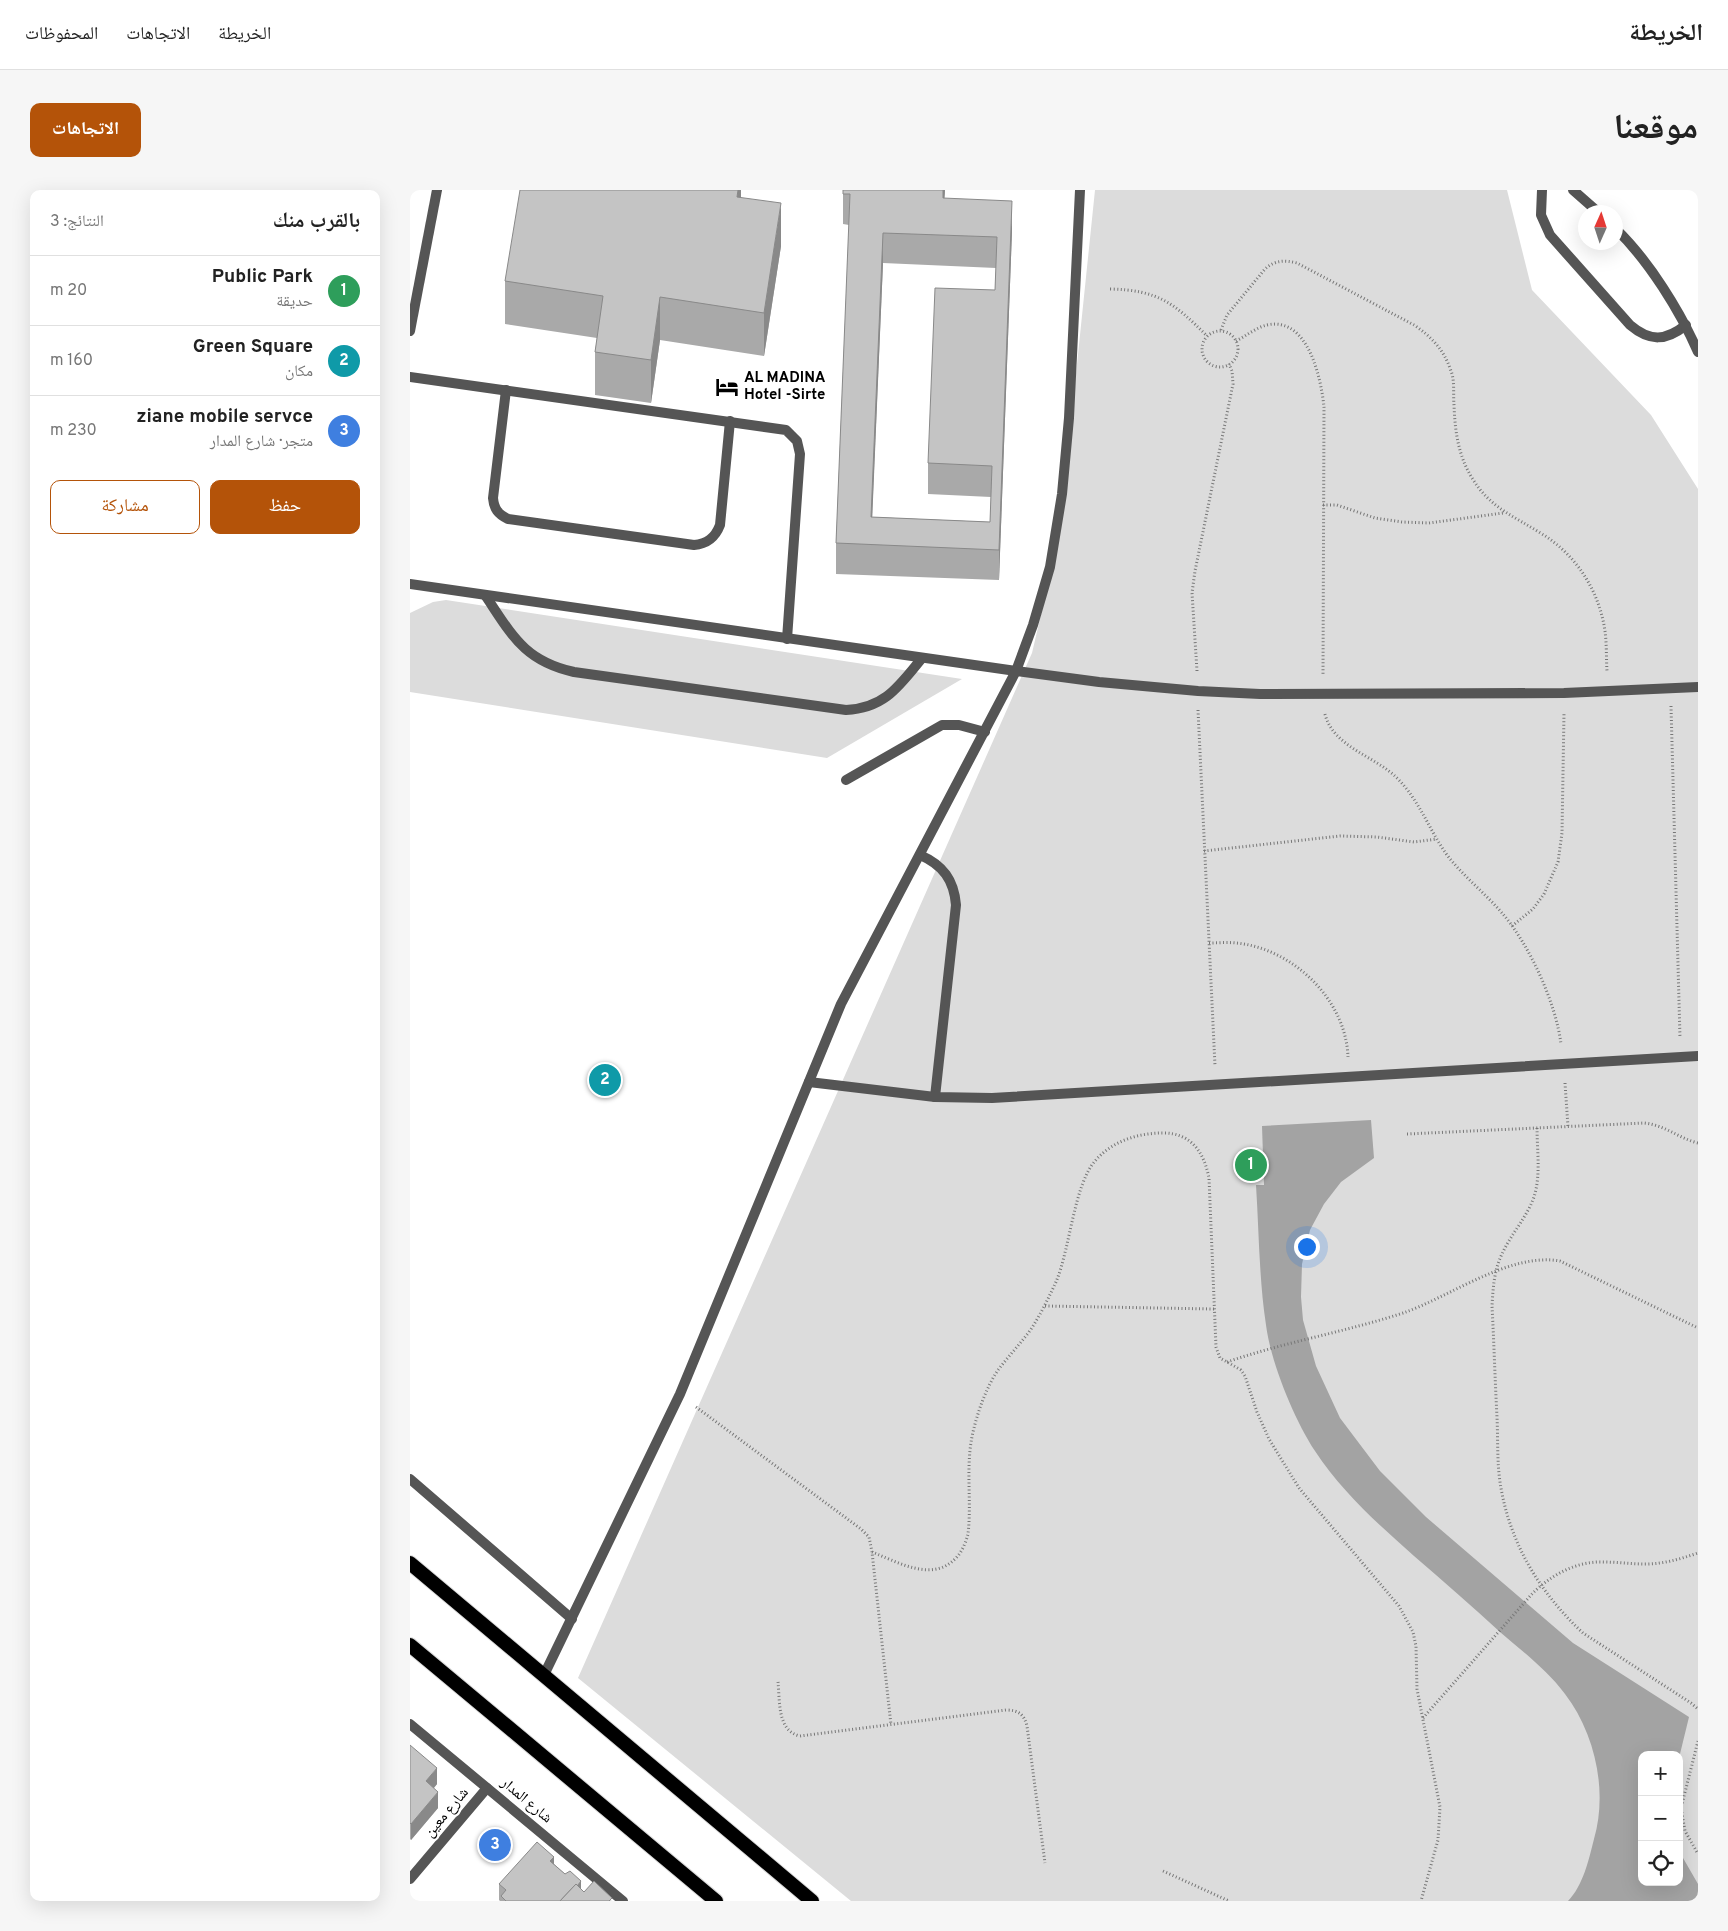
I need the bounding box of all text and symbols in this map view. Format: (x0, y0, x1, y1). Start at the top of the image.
text: الخريطة (1629, 19, 1703, 49)
text: المحفوظات (25, 23, 98, 46)
text: الاتجاهات (126, 23, 190, 46)
text: الخريطة (218, 23, 271, 46)
button: الاتجاهات (30, 103, 141, 157)
text: موقعنا (1613, 107, 1698, 151)
north arrow (1578, 205, 1623, 250)
text: بالقرب منك (273, 208, 360, 235)
text: النتائج: 3 (50, 212, 104, 232)
text: Public Park (212, 265, 313, 289)
text: 20 m (50, 281, 87, 301)
text: 1 (341, 281, 347, 301)
text: حديقة (276, 292, 313, 312)
text: Green Square (193, 335, 313, 359)
text: 160 m (50, 351, 93, 371)
text: 2 (339, 351, 349, 371)
text: مكان (285, 362, 313, 382)
place label: AL MADINA Hotel -Sirte (744, 369, 826, 405)
hotel icon: AL MADINA Hotel -Sirte (714, 374, 740, 400)
text: ziane mobile servce (136, 405, 313, 429)
text: 230 m (50, 421, 97, 441)
text: 3 (339, 421, 349, 441)
text: متجر · شارع المدار (210, 432, 313, 452)
button: مشاركة (50, 480, 200, 534)
button: حفظ (210, 480, 360, 534)
pin: 2 (589, 1061, 621, 1099)
pin: 1 (1235, 1146, 1267, 1184)
your location (1294, 1234, 1320, 1260)
map controls (1638, 1751, 1683, 1886)
button: + (1638, 1751, 1683, 1796)
street label: شارع المدار (496, 1773, 556, 1828)
street label: شارع معين (421, 1784, 473, 1842)
button: − (1638, 1796, 1683, 1841)
pin: 3 (479, 1826, 511, 1864)
button: locate (1638, 1841, 1683, 1886)

